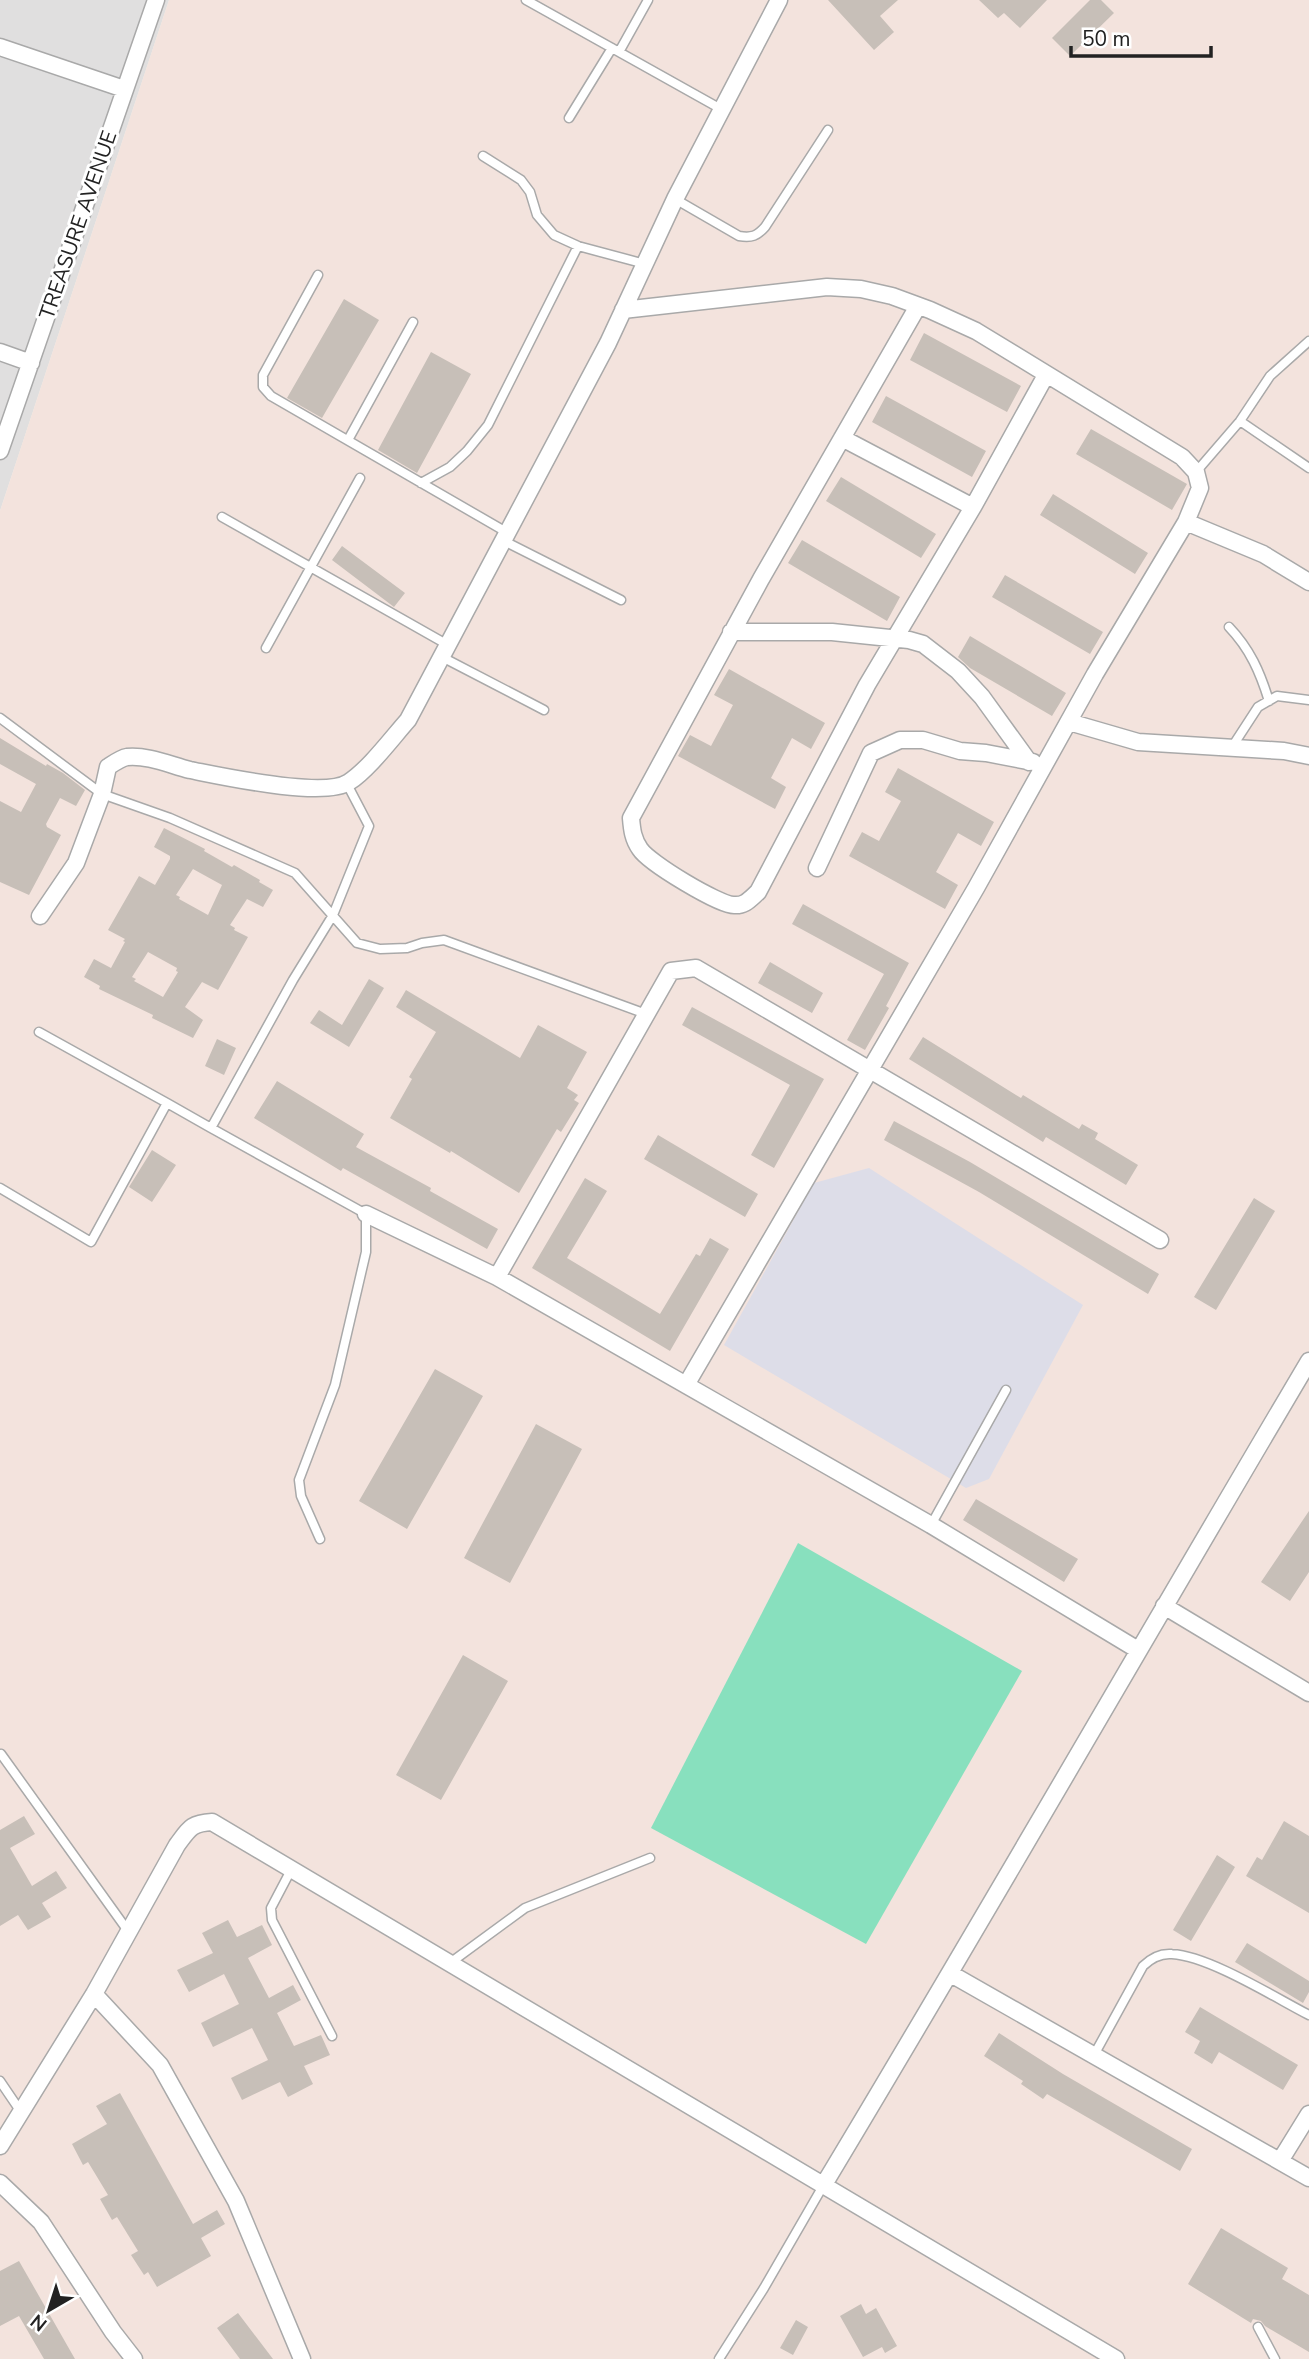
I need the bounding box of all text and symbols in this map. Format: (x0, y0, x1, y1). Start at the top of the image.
scale bar (1071, 14, 1211, 58)
text: 50 m (1082, 25, 1131, 53)
street label: TREASURE AVENUE (33, 127, 123, 323)
north arrow (14, 2275, 84, 2345)
text: N (25, 2308, 53, 2337)

